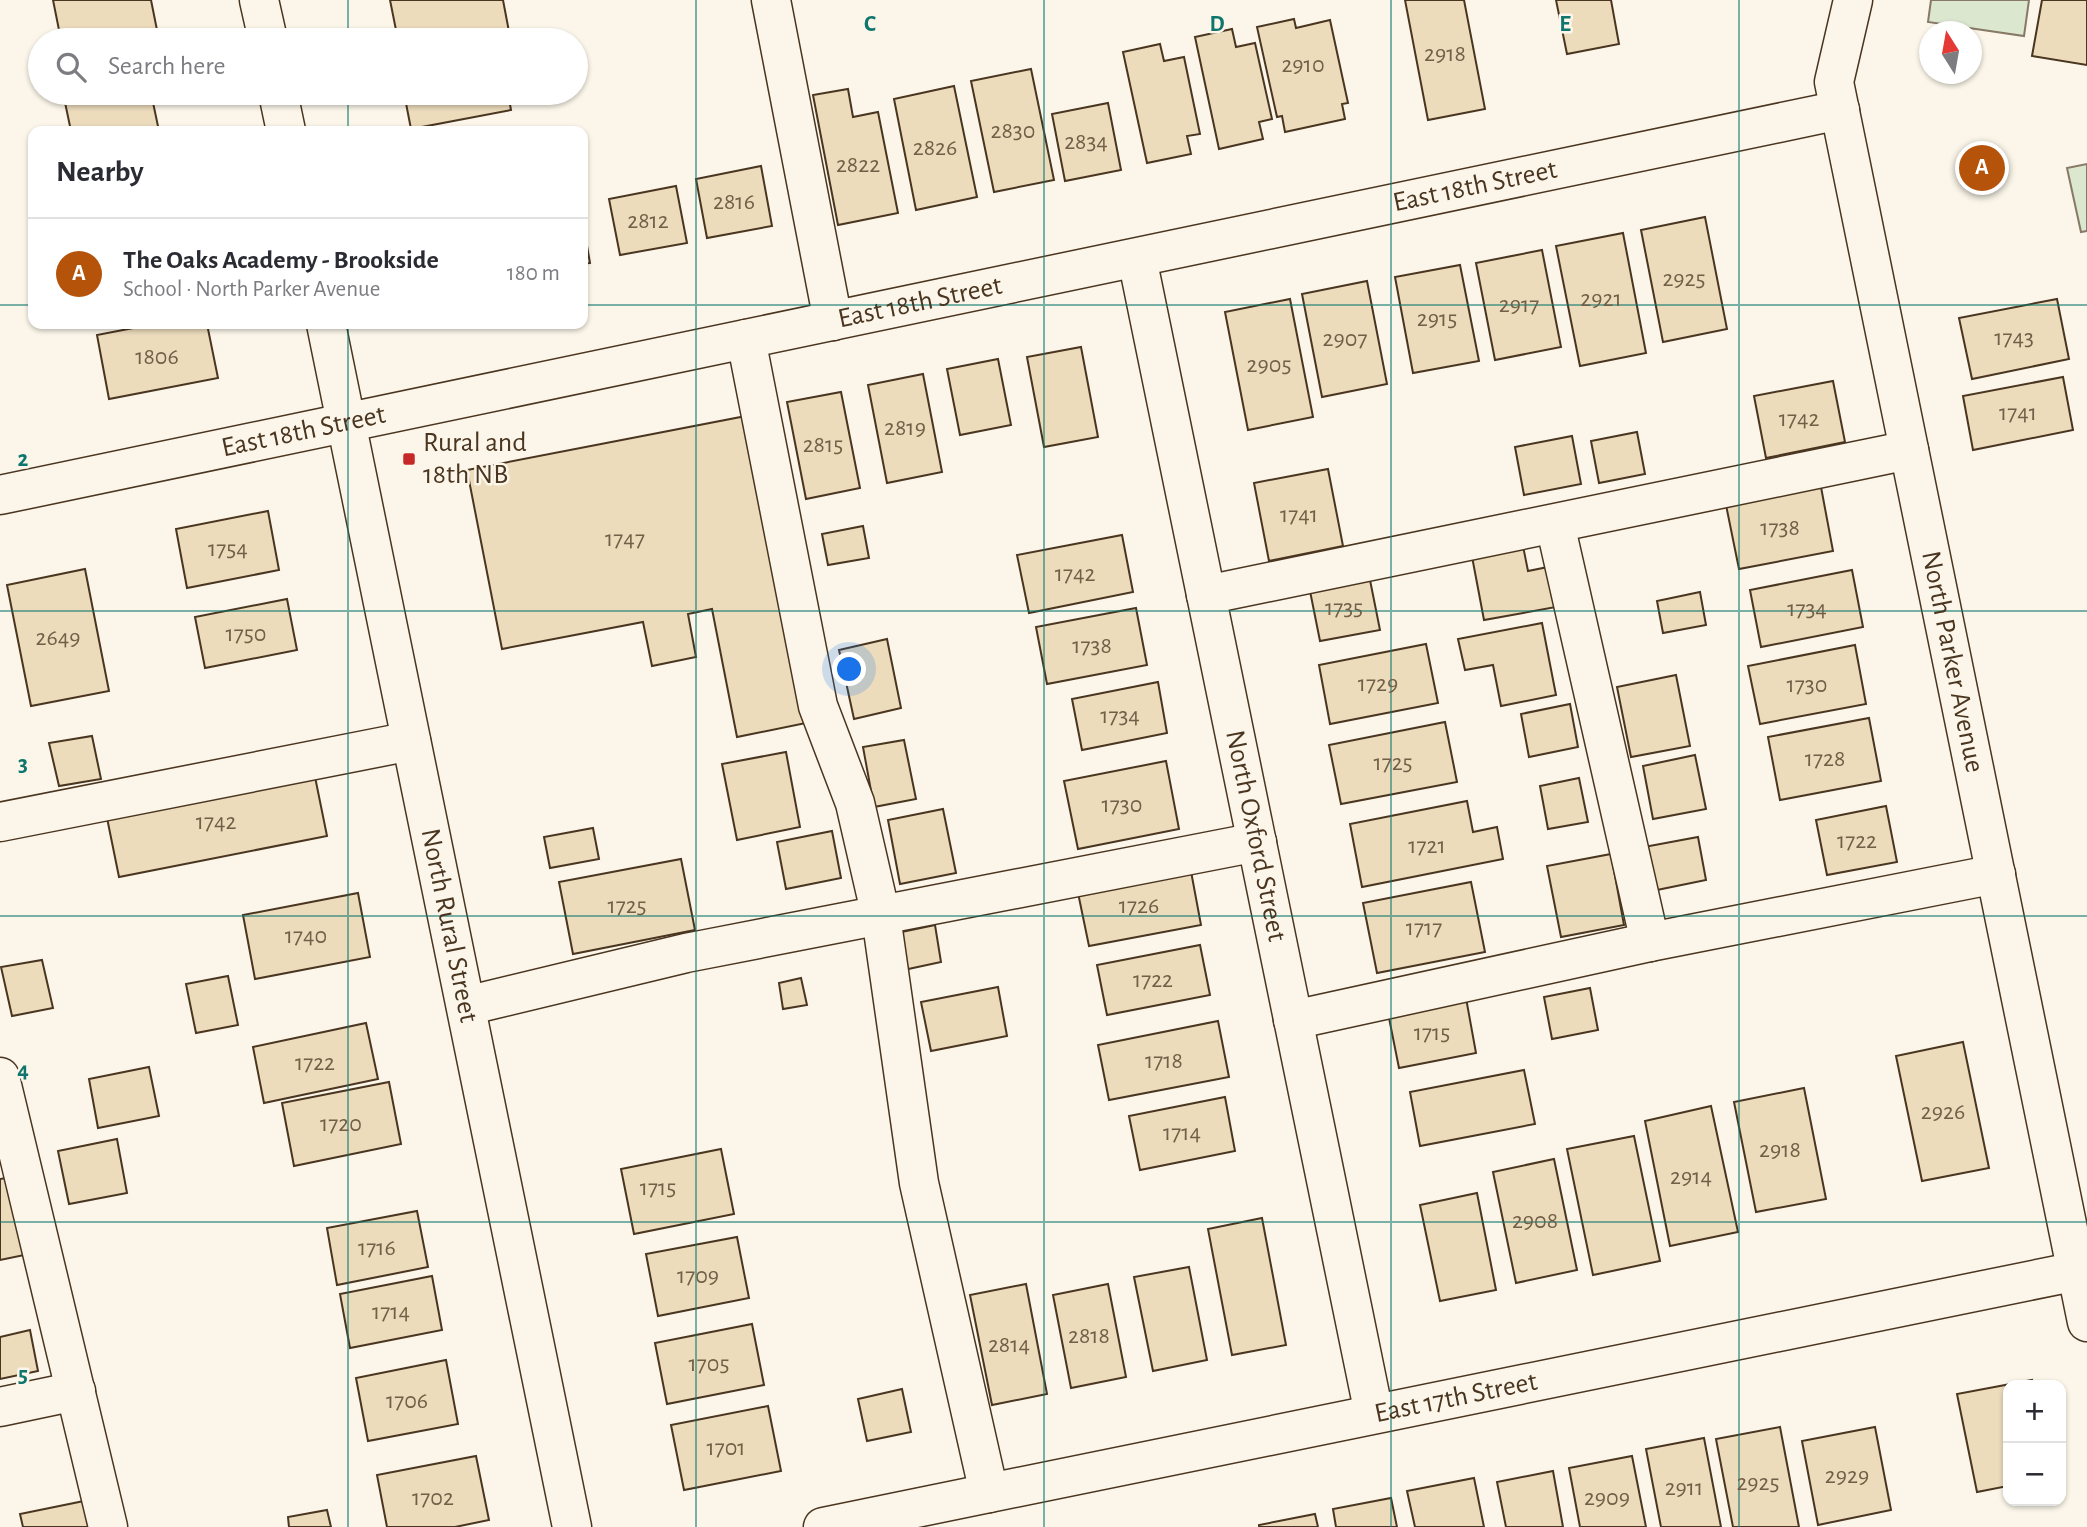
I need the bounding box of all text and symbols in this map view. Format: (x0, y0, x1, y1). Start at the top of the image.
text: C (864, 13, 876, 36)
text: D (1209, 13, 1225, 36)
text: E (1559, 13, 1571, 36)
north arrow (1919, 21, 1982, 84)
search box (28, 28, 588, 105)
house number: 2918 (1424, 42, 1466, 66)
icon: search (52, 48, 90, 86)
text: Search here (108, 53, 226, 79)
house number: 2910 (1281, 53, 1325, 77)
house number: 2830 (991, 119, 1035, 143)
house number: 2834 (1064, 130, 1108, 154)
house number: 2826 (913, 136, 957, 160)
pin: A (1959, 142, 2005, 194)
house number: 2822 (836, 153, 880, 177)
street label: East 18th Street (1391, 156, 1560, 217)
text: Nearby (56, 157, 144, 187)
house number: 2816 (713, 190, 755, 214)
house number: 2812 (627, 209, 669, 233)
text: The Oaks Academy - Brookside (123, 247, 439, 273)
text: A (72, 262, 86, 285)
text: 180 m (507, 262, 560, 285)
house number: 2925 (1662, 267, 1706, 291)
street label: East 18th Street (836, 272, 1005, 333)
text: School · North Parker Avenue (123, 278, 380, 301)
house number: 2921 (1580, 287, 1622, 311)
house number: 2917 (1499, 293, 1539, 317)
house number: 2915 (1417, 307, 1457, 331)
house number: 1743 (1994, 326, 2034, 350)
house number: 2907 (1323, 327, 1367, 351)
house number: 1806 (135, 345, 179, 369)
house number: 2905 (1247, 353, 1291, 377)
street label: East 18th Street (219, 401, 388, 462)
house number: 1741 (1999, 401, 2037, 425)
house number: 1742 (1779, 407, 1819, 431)
house number: 2819 (884, 416, 926, 440)
place label: Rural and 18th NB (423, 429, 527, 489)
house number: 2815 (803, 433, 843, 457)
text: 2 (18, 448, 29, 471)
marker: Rural and 18th NB (401, 451, 417, 467)
house number: 1741 (1280, 503, 1318, 527)
house number: 1738 (1760, 516, 1800, 540)
house number: 1747 (605, 527, 645, 551)
house number: 1754 (208, 537, 248, 561)
street label: North Parker Avenue (1916, 549, 1989, 775)
house number: 1742 (1055, 562, 1095, 586)
house number: 1735 (1325, 596, 1363, 620)
house number: 1734 (1787, 597, 1827, 621)
house number: 1750 (226, 622, 266, 646)
house number: 2649 (35, 626, 81, 650)
house number: 1738 (1072, 634, 1112, 658)
your location (832, 652, 866, 686)
house number: 1729 (1358, 672, 1398, 696)
house number: 1730 (1787, 673, 1827, 697)
house number: 1734 (1100, 704, 1140, 728)
street label: North Oxford Street (1220, 728, 1291, 944)
house number: 1728 (1805, 747, 1845, 771)
house number: 1725 (1373, 751, 1413, 775)
text: 3 (18, 753, 28, 776)
house number: 1730 (1102, 793, 1142, 817)
house number: 1742 (196, 810, 236, 834)
street label: North Rural Street (416, 826, 483, 1025)
house number: 1722 (1837, 829, 1877, 853)
house number: 1721 (1408, 834, 1446, 858)
house number: 1725 (607, 894, 647, 918)
house number: 1726 (1119, 894, 1159, 918)
house number: 1717 (1406, 916, 1442, 940)
house number: 1740 (285, 924, 327, 948)
house number: 1722 (1133, 968, 1173, 992)
house number: 1715 (1414, 1021, 1450, 1045)
house number: 1718 (1145, 1049, 1183, 1073)
house number: 1722 (295, 1051, 335, 1075)
text: 4 (17, 1059, 29, 1082)
house number: 2926 (1921, 1100, 1965, 1124)
house number: 1720 (320, 1112, 362, 1136)
house number: 1714 (1163, 1121, 1201, 1145)
house number: 2918 (1759, 1138, 1801, 1162)
house number: 2914 (1670, 1165, 1712, 1189)
house number: 1715 (640, 1176, 676, 1200)
house number: 2908 (1512, 1209, 1558, 1233)
house number: 1716 (358, 1236, 396, 1260)
house number: 1709 (677, 1264, 719, 1288)
house number: 1714 (372, 1300, 410, 1324)
house number: 2818 (1068, 1324, 1110, 1348)
house number: 2814 (988, 1333, 1030, 1357)
house number: 1705 (689, 1352, 729, 1376)
text: 5 (18, 1364, 28, 1387)
street label: East 17th Street (1372, 1368, 1540, 1428)
map controls (2003, 1380, 2066, 1506)
button: + (2003, 1380, 2066, 1443)
house number: 1706 (386, 1389, 428, 1413)
house number: 1701 (706, 1436, 746, 1460)
button: − (2003, 1443, 2066, 1506)
house number: 2929 (1825, 1464, 1869, 1488)
house number: 2925 (1736, 1471, 1780, 1495)
house number: 2911 (1665, 1476, 1703, 1500)
house number: 1702 (412, 1486, 454, 1510)
house number: 2909 (1584, 1486, 1630, 1510)

